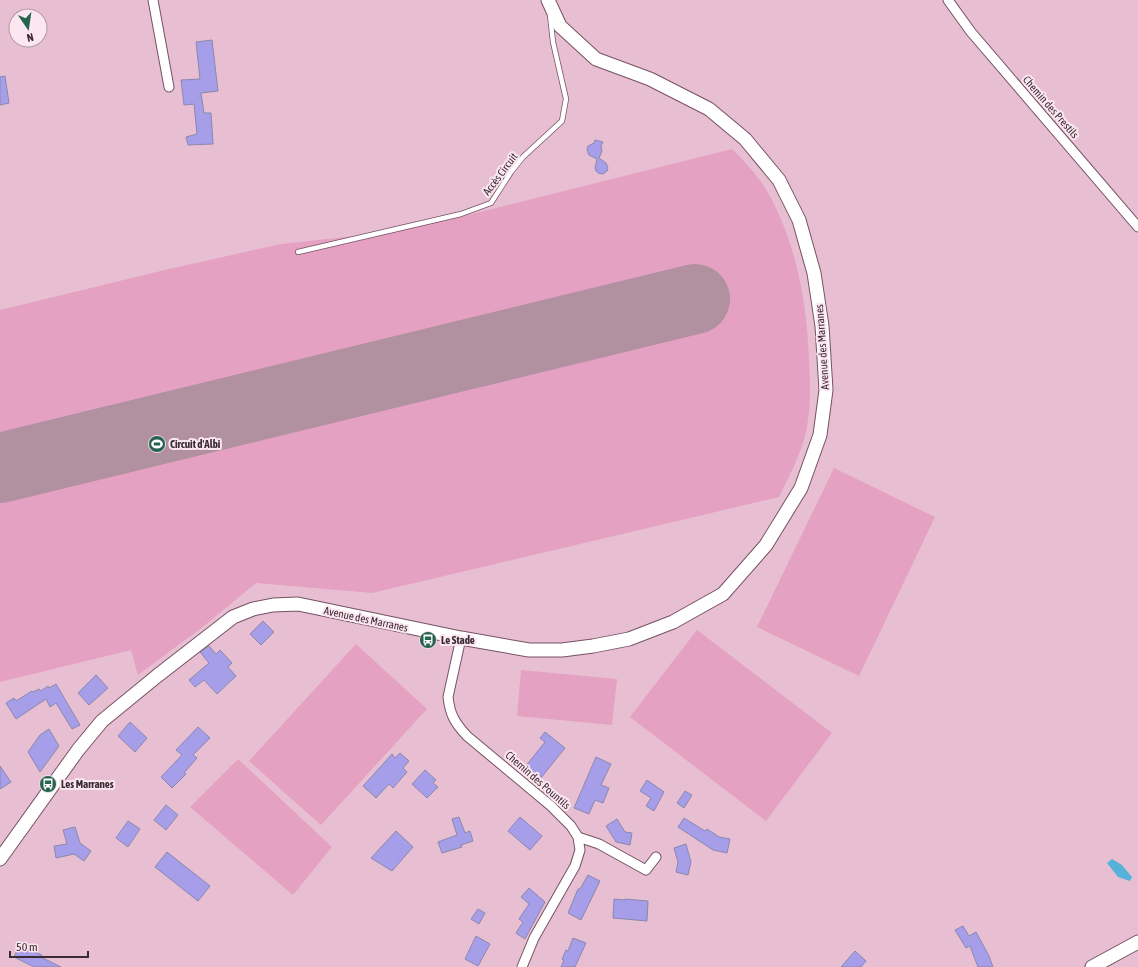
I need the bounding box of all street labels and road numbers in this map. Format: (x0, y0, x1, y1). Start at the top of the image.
street label: Chemin des Prestils (1021, 74, 1081, 141)
street label: Accès Circuit (480, 151, 520, 197)
street label: Avenue des Marranes (813, 304, 831, 390)
street label: Avenue des Marranes (323, 604, 409, 634)
street label: Chemin des Pountils (503, 749, 573, 811)

